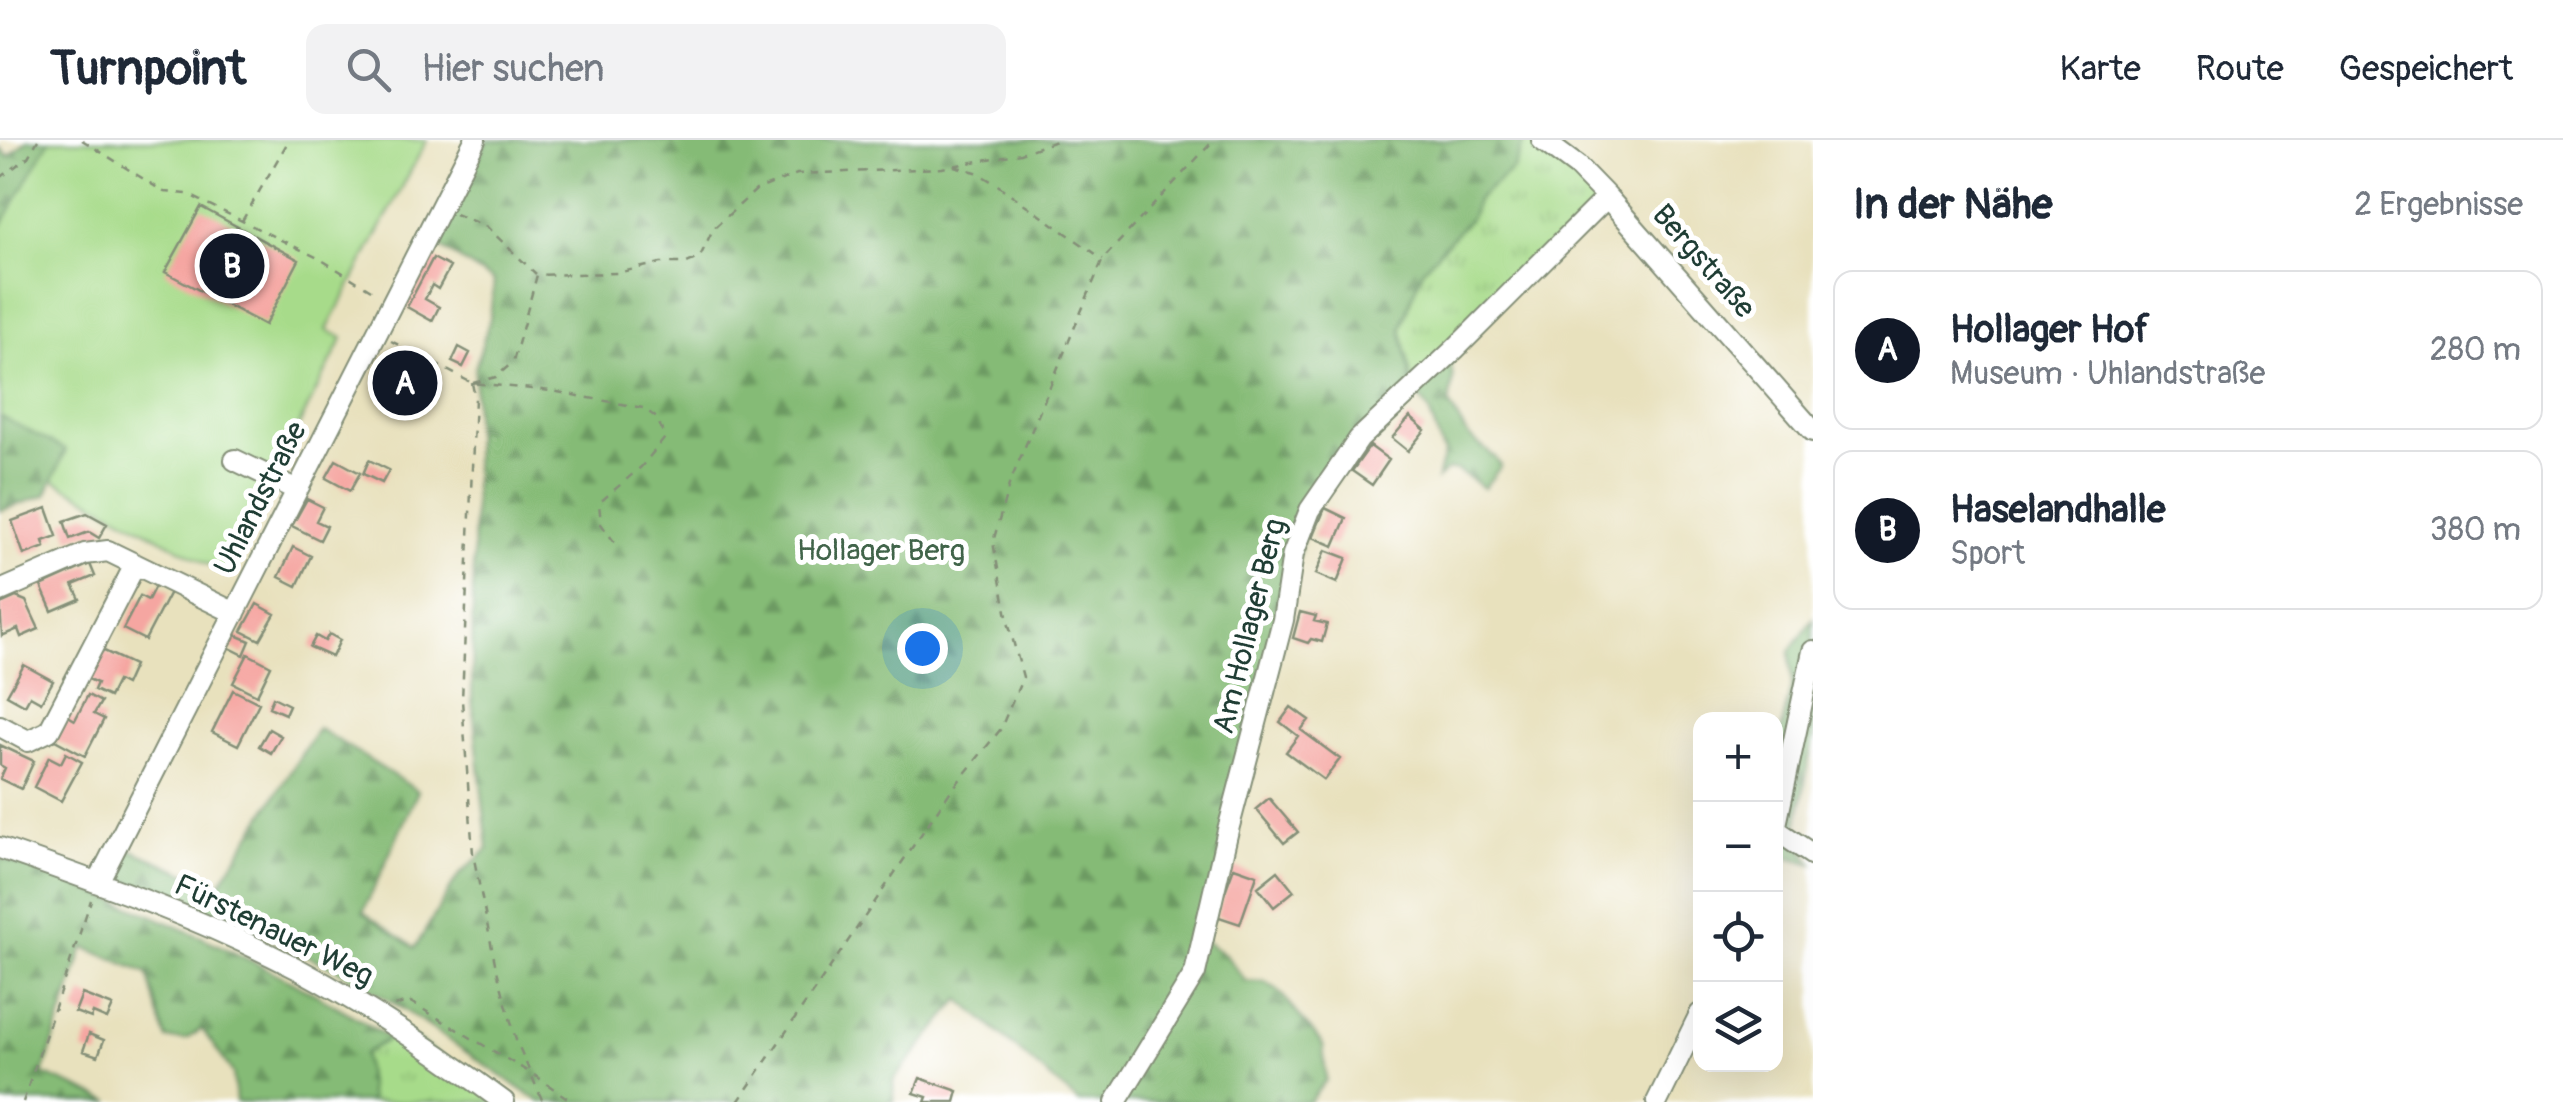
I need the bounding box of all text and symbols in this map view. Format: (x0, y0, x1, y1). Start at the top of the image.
search box (306, 24, 1006, 114)
text: Turnpoint (50, 39, 246, 99)
icon: search (341, 42, 396, 97)
text: Hier suchen (421, 45, 605, 93)
text: Karte (2060, 47, 2141, 91)
text: Route (2196, 47, 2284, 91)
text: Gespeichert (2339, 47, 2513, 91)
text: In der Nähe (1853, 179, 2052, 231)
text: 2 Ergebnisse (2354, 185, 2523, 225)
street label: Bergstraße (1644, 197, 1763, 326)
pin: B (200, 228, 264, 304)
text: Hollager Hof (1950, 306, 2150, 354)
text: A (1877, 330, 1898, 370)
text: 280 m (2430, 330, 2521, 370)
pin: A (372, 346, 438, 420)
text: Museum · Uhlandstraße (1950, 354, 2265, 394)
street label: Uhlandstraße (206, 415, 315, 581)
text: Haselandhalle (1950, 486, 2165, 534)
text: B (1878, 510, 1897, 550)
text: 380 m (2430, 510, 2521, 550)
street label: Am Hollager Berg (1205, 515, 1294, 737)
park label: Hollager Berg (797, 532, 965, 569)
text: Sport (1950, 534, 2025, 574)
your location (897, 623, 948, 674)
map controls (1693, 712, 1783, 1072)
button: + (1693, 712, 1783, 802)
button: − (1693, 802, 1783, 892)
street label: Fürstenauer Weg (168, 866, 379, 995)
button: locate (1693, 892, 1783, 982)
button: layers (1693, 982, 1783, 1072)

